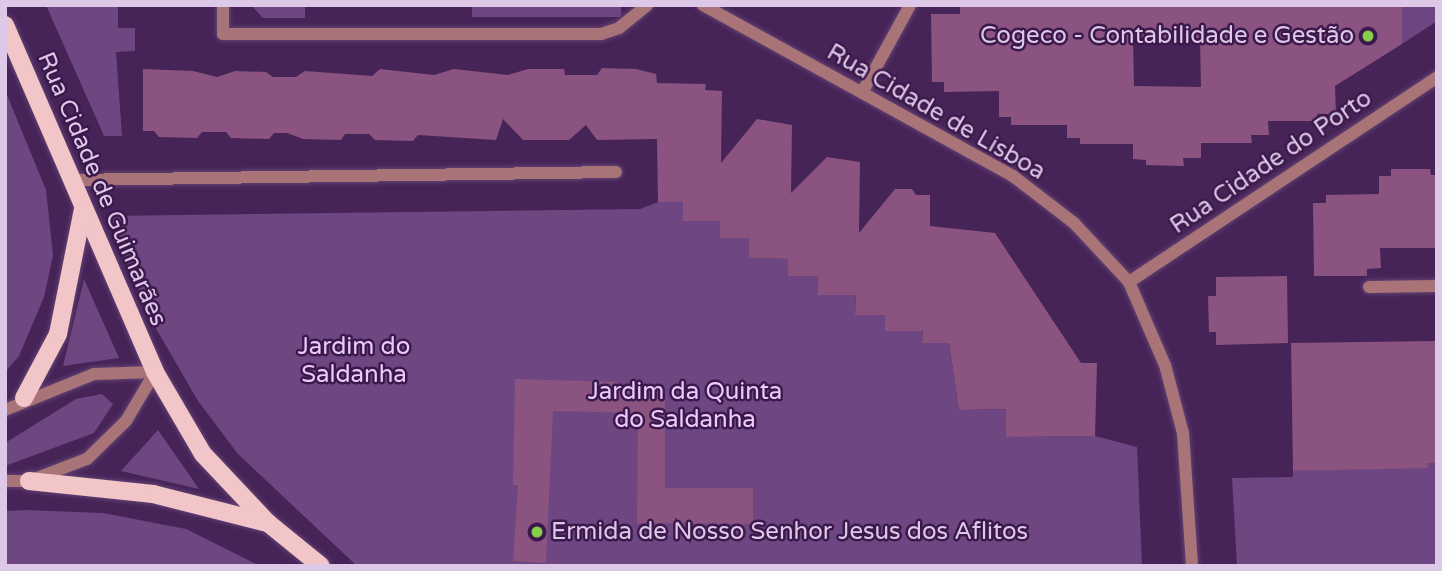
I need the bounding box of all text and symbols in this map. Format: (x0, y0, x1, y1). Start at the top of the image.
place label: Cogeco - Contabilidade e Gestão (980, 22, 1354, 50)
marker: Cogeco - Contabilidade e Gestão (1360, 28, 1376, 44)
street label: Rua Cidade de Lisboa (822, 38, 1050, 186)
street label: Rua Cidade de Guimarães (31, 48, 173, 330)
street label: Rua Cidade do Porto (1165, 84, 1377, 240)
park label: Jardim do Saldanha (298, 333, 410, 389)
park label: Jardim da Quinta do Saldanha (588, 378, 782, 434)
place label: Ermida de Nosso Senhor Jesus dos Aflitos (551, 518, 1028, 546)
marker: Ermida de Nosso Senhor Jesus dos Aflitos (529, 524, 545, 540)

